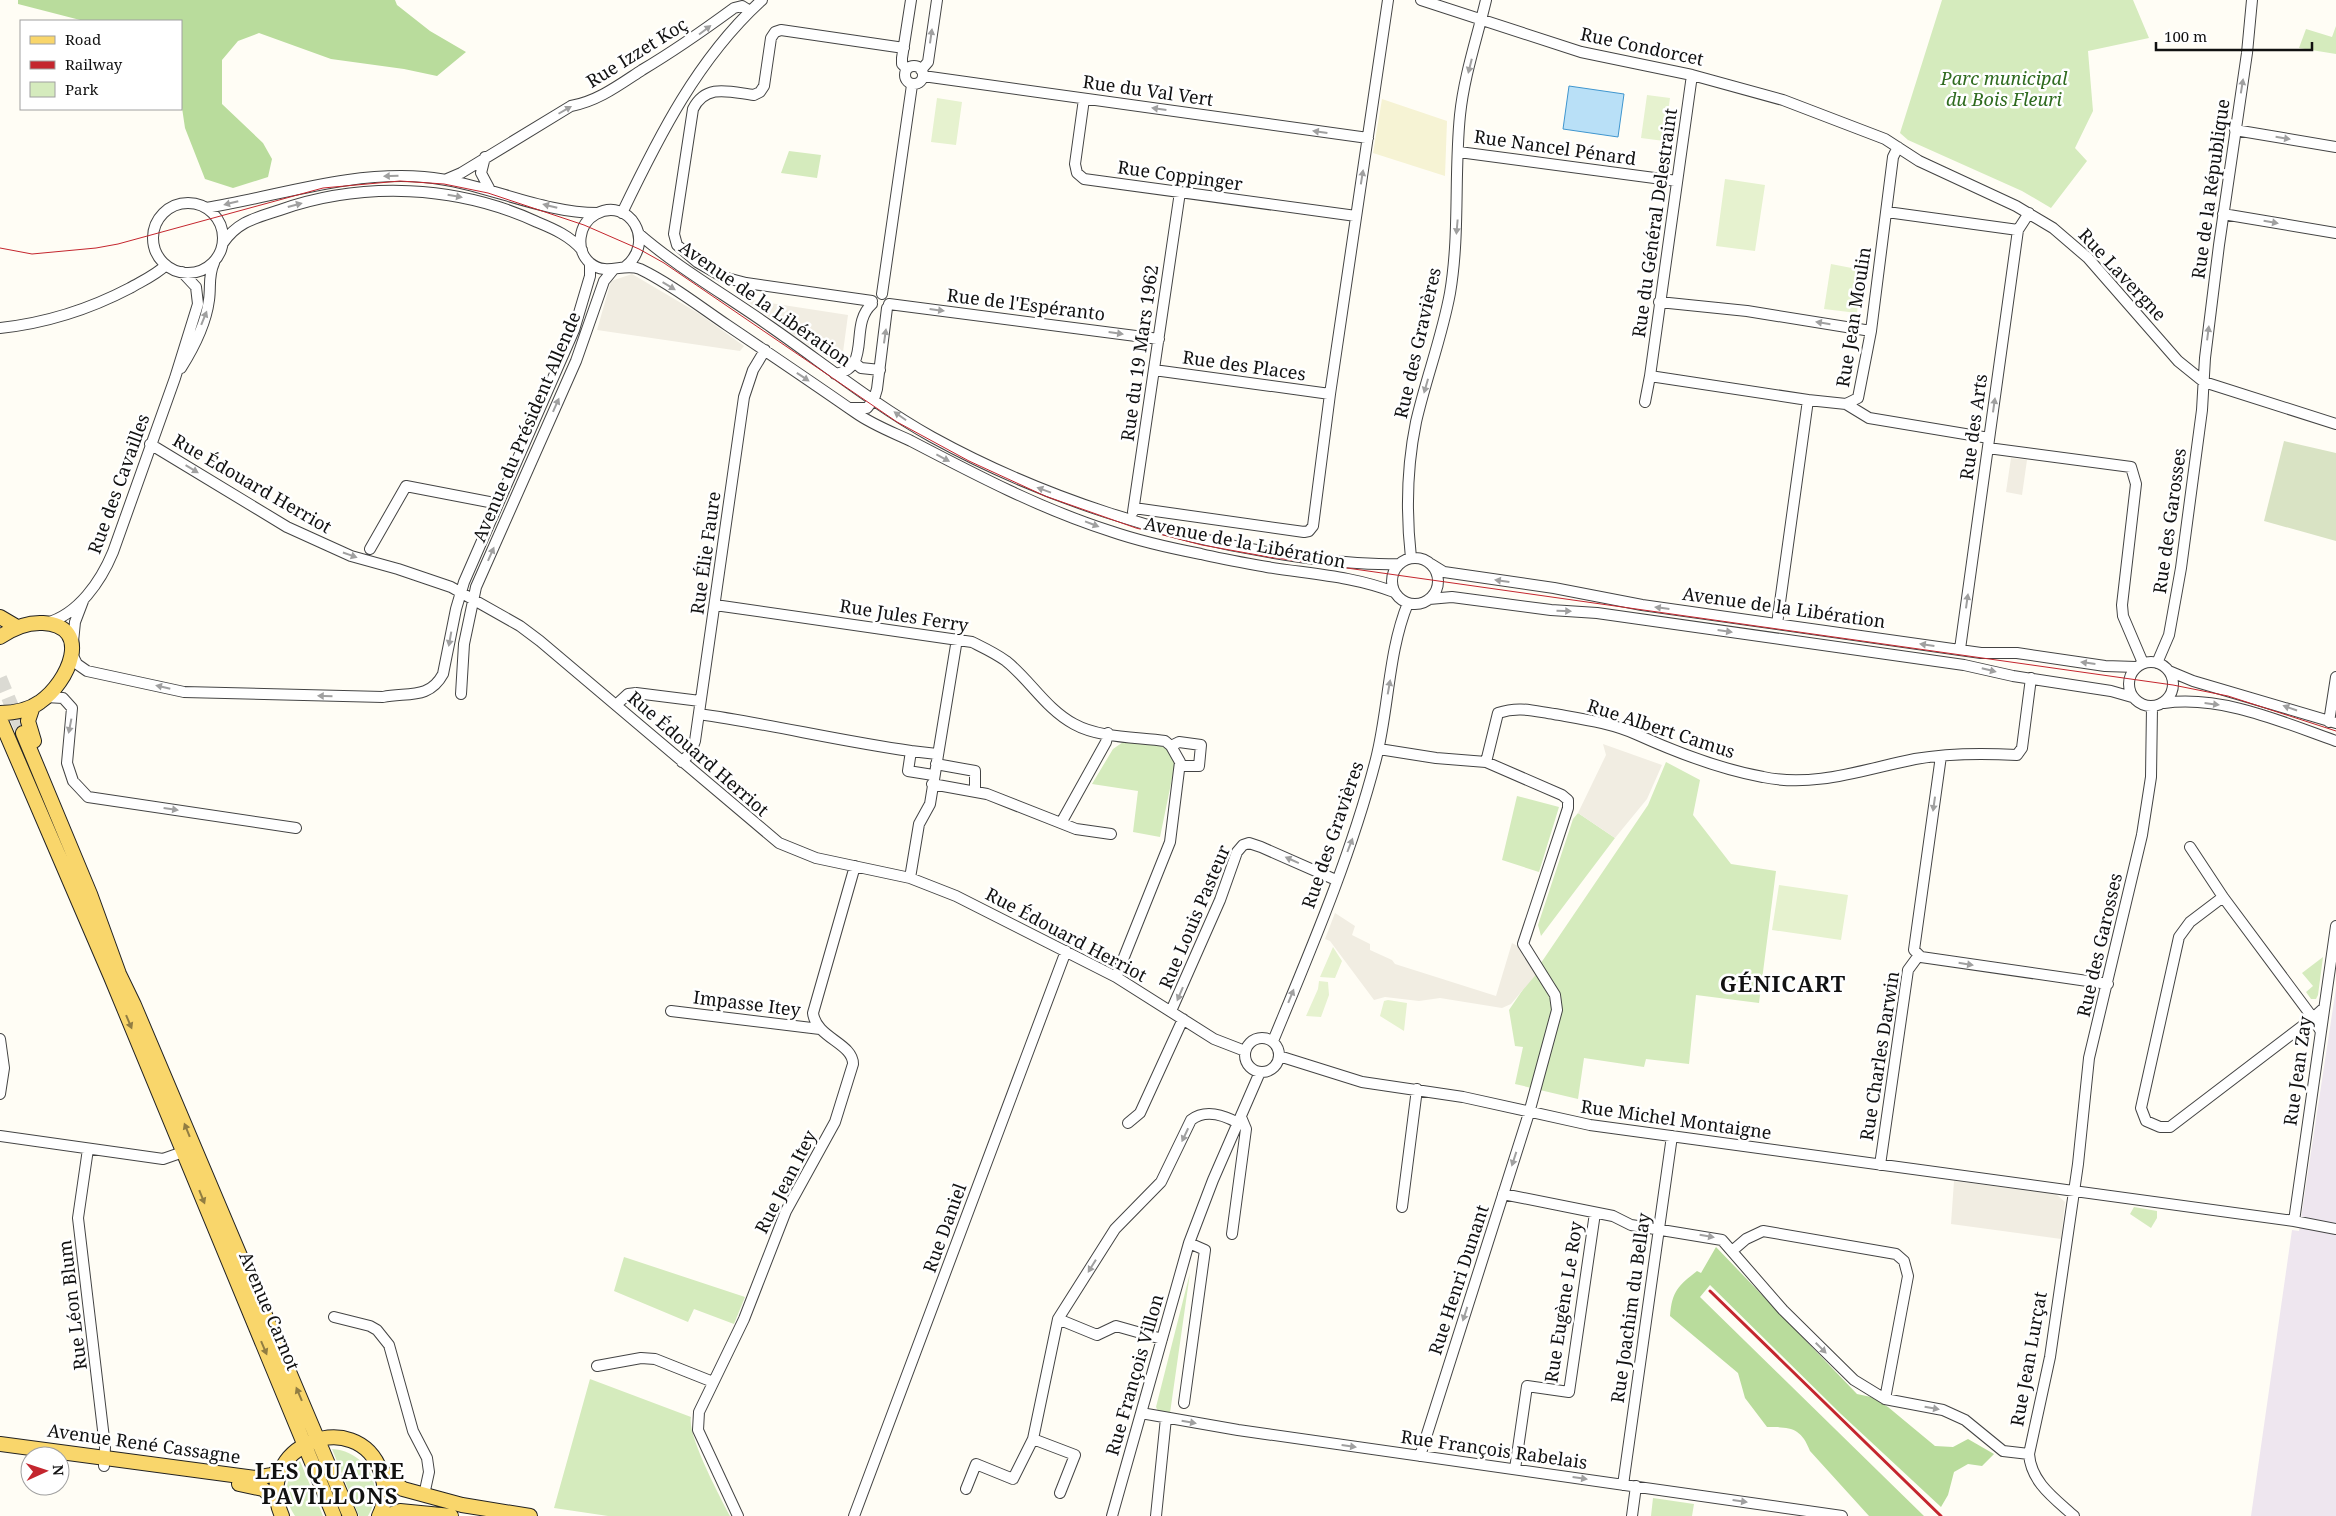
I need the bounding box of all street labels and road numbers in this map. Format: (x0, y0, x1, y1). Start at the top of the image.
street label: Rue Izzet Koç (581, 12, 692, 93)
street label: Rue Condorcet (1578, 21, 1706, 71)
street label: Rue du Val Vert (1081, 69, 1215, 111)
street label: Rue de la République (2185, 97, 2235, 281)
street label: Rue du Général Delestraint (1626, 107, 1682, 339)
street label: Rue Nancel Pénard (1472, 124, 1638, 170)
street label: Rue Coppinger (1116, 154, 1245, 196)
street label: Rue Lavergne (2074, 223, 2172, 326)
street label: Avenue de la Libération (675, 235, 857, 372)
street label: Rue Jean Moulin (1830, 245, 1876, 389)
street label: Rue du 19 Mars 1962 (1115, 263, 1163, 443)
street label: Rue des Gravières (1388, 265, 1446, 421)
street label: Rue de l'Espéranto (946, 282, 1107, 326)
street label: Avenue du Président Allende (467, 308, 586, 545)
street label: Rue des Places (1181, 344, 1307, 386)
street label: Rue des Arts (1954, 372, 1992, 481)
street label: Rue des Cavailles (82, 410, 155, 557)
street label: Rue Édouard Herriot (169, 428, 336, 538)
street label: Rue des Garosses (2147, 446, 2191, 595)
street label: Rue Élie Faure (684, 490, 726, 616)
street label: Avenue de la Libération (1142, 511, 1348, 573)
street label: Avenue de la Libération (1681, 581, 1888, 633)
street label: Rue Jules Ferry (838, 593, 971, 637)
street label: Rue Édouard Herriot (623, 685, 774, 821)
street label: Rue Albert Camus (1584, 693, 1738, 763)
street label: Rue des Gravières (1296, 758, 1368, 911)
street label: Rue Louis Pasteur (1153, 841, 1235, 992)
street label: Rue des Garosses (2071, 871, 2127, 1019)
street label: Rue Édouard Herriot (982, 881, 1151, 987)
street label: Rue Charles Darwin (1854, 969, 1904, 1142)
street label: Impasse Itey (692, 985, 803, 1022)
street label: Rue Jean Zay (2277, 1014, 2317, 1127)
street label: Rue Michel Montaigne (1579, 1094, 1773, 1144)
street label: Rue Jean Itey (749, 1125, 822, 1237)
street label: Rue Daniel (917, 1179, 971, 1276)
street label: Rue Henri Dunant (1423, 1202, 1494, 1358)
street label: Rue Joachim du Bellay (1605, 1210, 1655, 1405)
street label: Rue Eugène Le Roy (1538, 1219, 1588, 1384)
street label: Rue Léon Blum (52, 1239, 92, 1372)
street label: Avenue Carnot (234, 1247, 306, 1374)
street label: Rue Jean Lurçat (2004, 1290, 2052, 1428)
street label: Rue François Villon (1100, 1291, 1169, 1458)
street label: Avenue René Cassagne (46, 1418, 242, 1468)
street label: Rue François Rabelais (1399, 1424, 1589, 1474)

